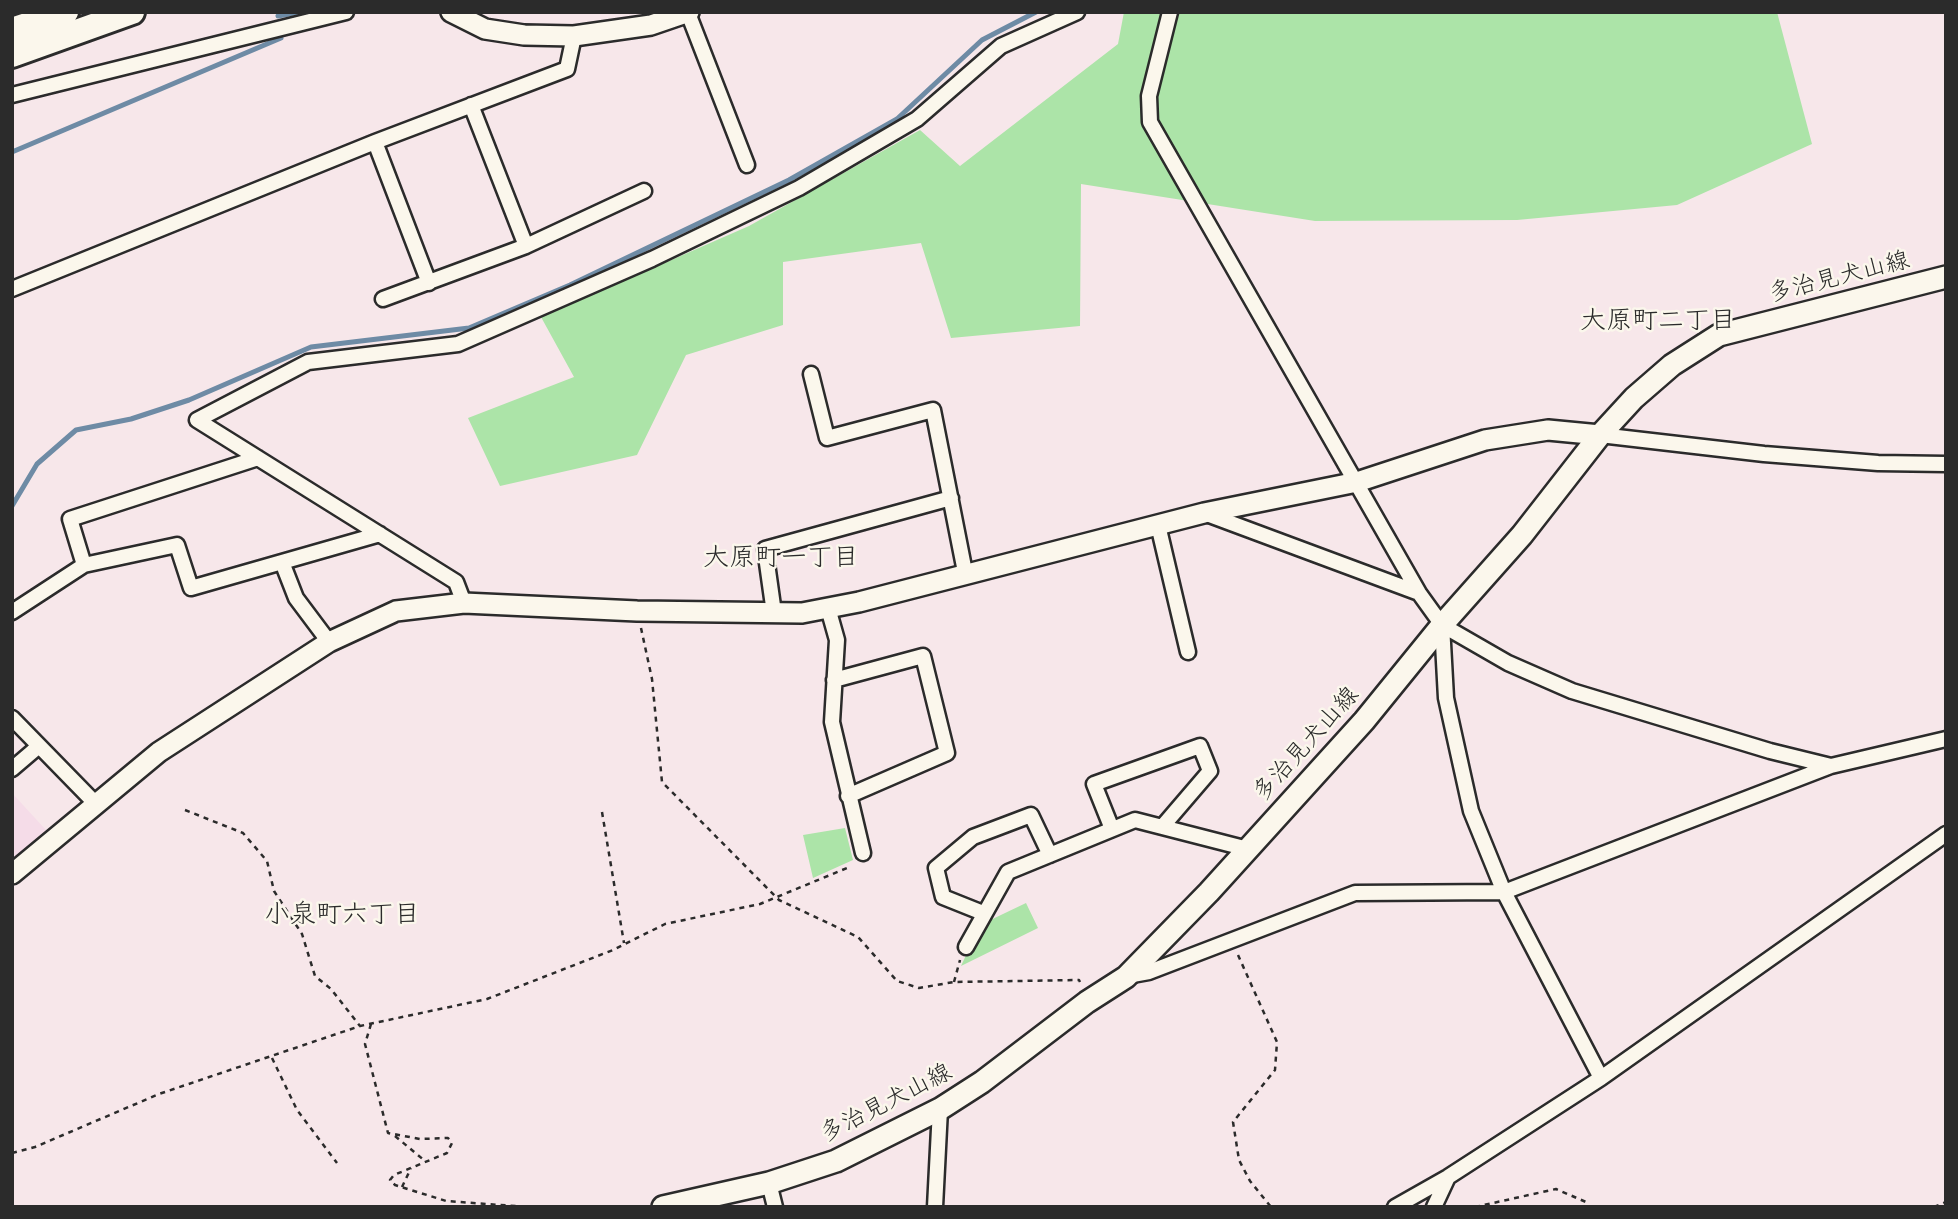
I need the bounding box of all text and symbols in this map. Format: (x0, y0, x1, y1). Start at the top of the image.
street label: 多治見犬山線 (1766, 246, 1912, 308)
district label: 大原町二丁目 (1580, 305, 1736, 337)
district label: 大原町一丁目 (703, 542, 859, 574)
street label: 多治見犬山線 (1247, 681, 1365, 807)
district label: 小泉町六丁目 (264, 899, 420, 931)
street label: 多治見犬山線 (815, 1057, 957, 1149)

